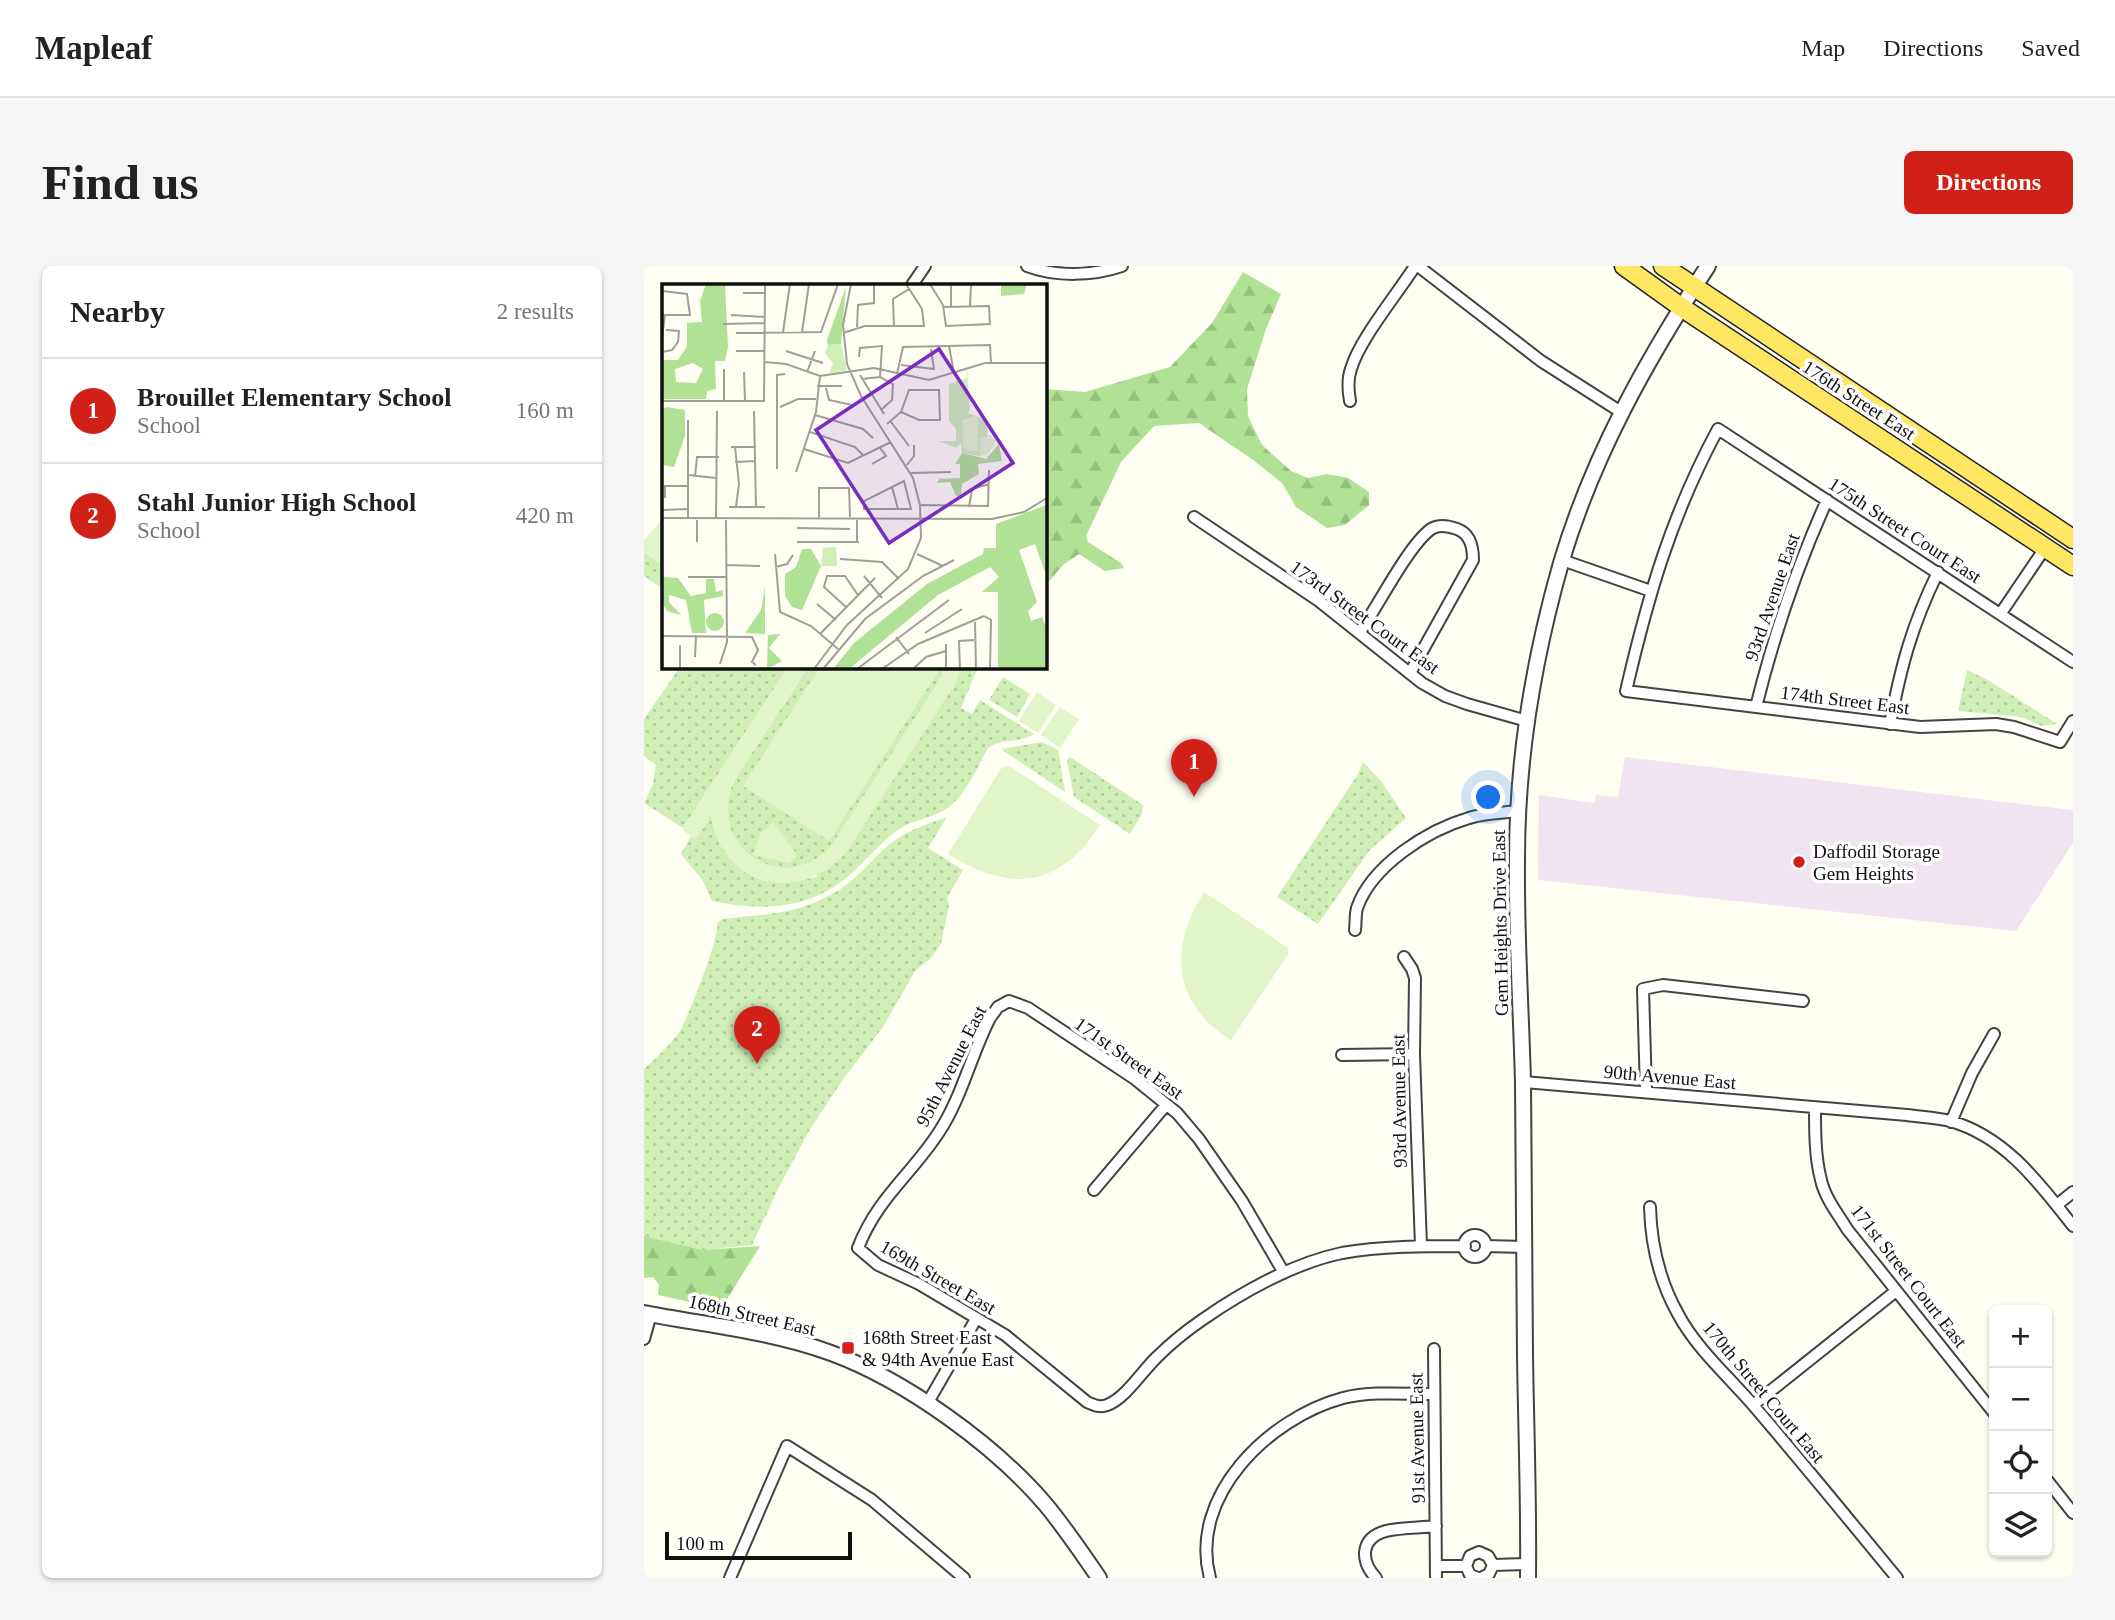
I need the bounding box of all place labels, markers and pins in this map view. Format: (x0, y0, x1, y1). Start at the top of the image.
pin: 1 (1171, 739, 1217, 797)
place label: Daffodil Storage Gem Heights (1813, 841, 1940, 884)
marker: Daffodil Storage Gem Heights (1791, 854, 1807, 870)
pin: 2 (734, 1006, 780, 1064)
place label: 168th Street East & 94th Avenue East (862, 1327, 1015, 1370)
marker: 168th Street East & 94th Avenue East (840, 1340, 856, 1356)

